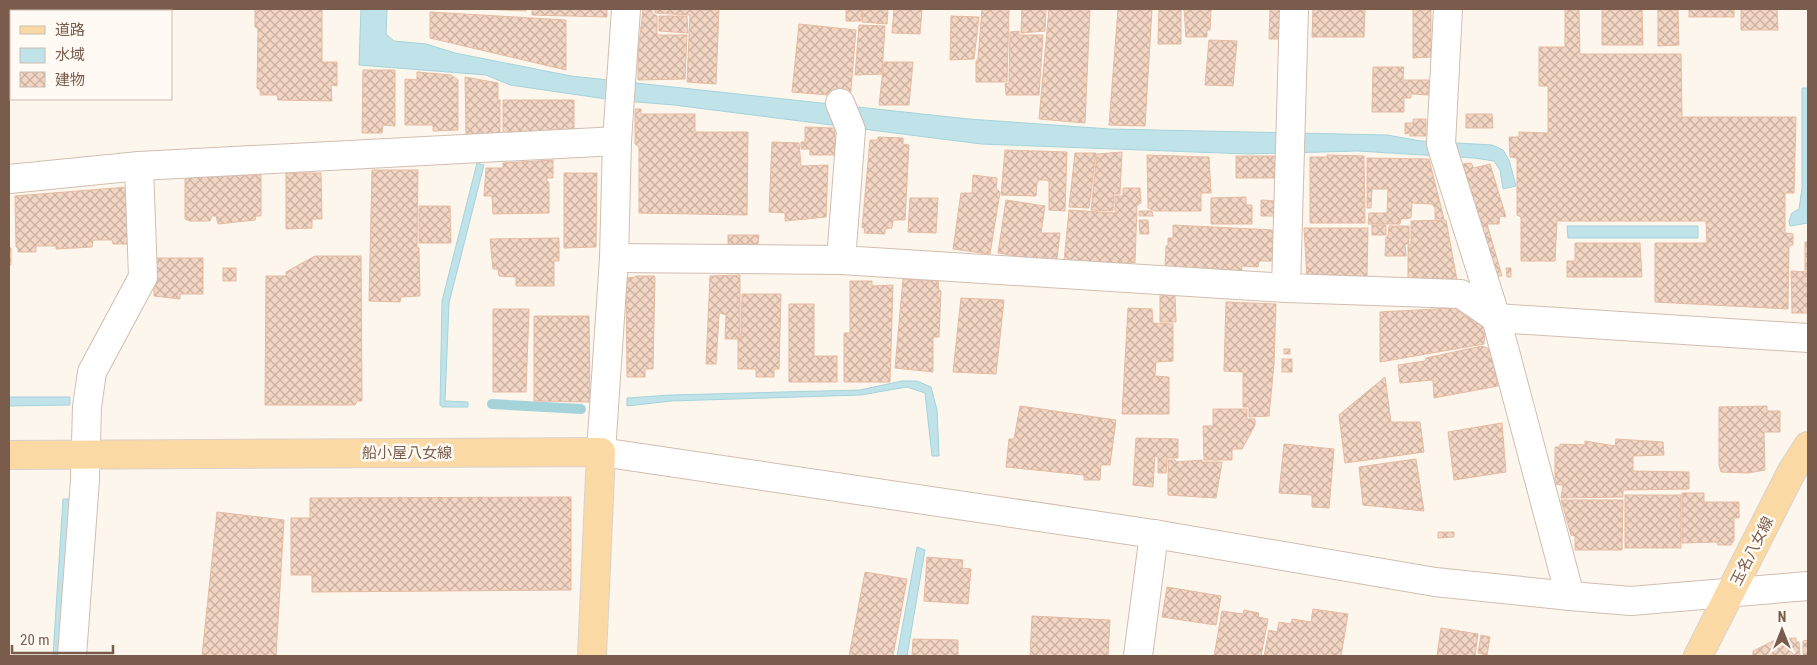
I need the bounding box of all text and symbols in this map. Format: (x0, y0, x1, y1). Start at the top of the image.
legend (10, 10, 172, 100)
text: 道路 (55, 21, 85, 39)
text: 水域 (55, 46, 85, 64)
text: 建物 (55, 71, 85, 89)
street label: 船小屋八女線 (362, 444, 452, 462)
street label: 玉名八女線 (1727, 513, 1777, 589)
north arrow (1757, 605, 1807, 655)
text: N (1778, 609, 1786, 625)
scale bar (12, 622, 114, 654)
text: 20 m (20, 631, 50, 649)

